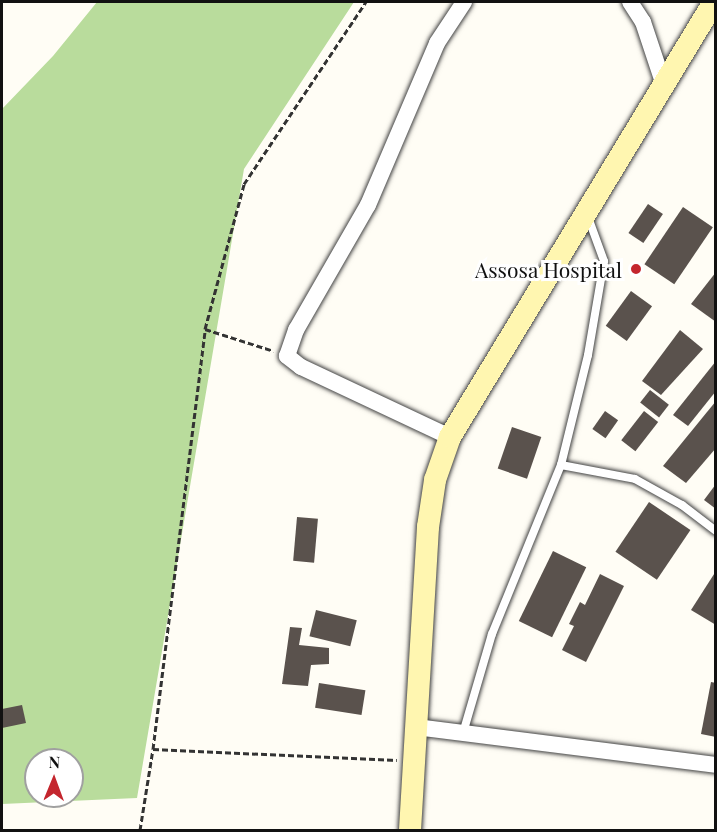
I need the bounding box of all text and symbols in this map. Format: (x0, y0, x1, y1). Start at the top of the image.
place label: Assosa Hospital (475, 256, 622, 282)
marker: Assosa Hospital (627, 260, 645, 278)
north arrow (24, 748, 84, 808)
text: N (48, 751, 60, 772)

